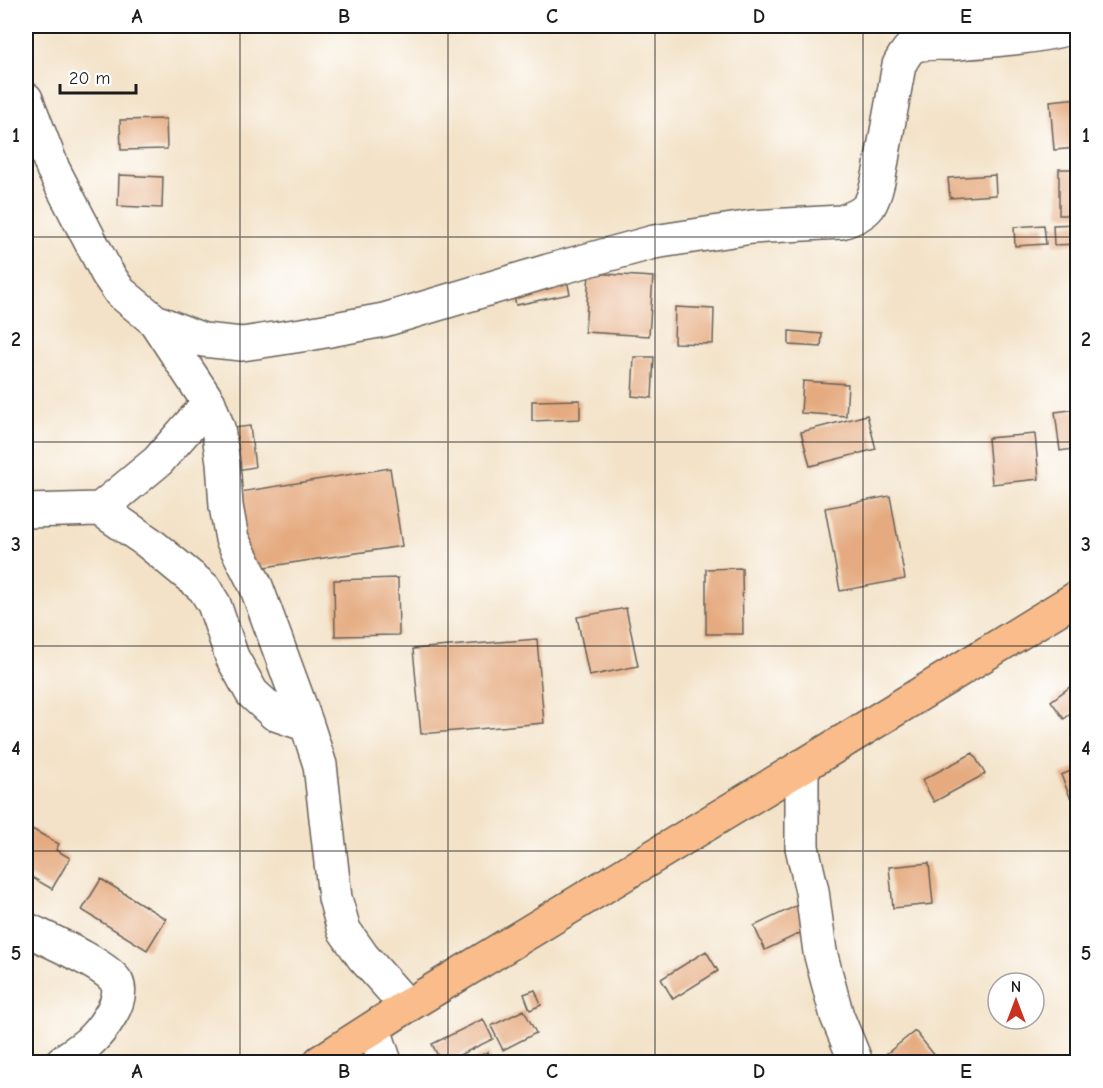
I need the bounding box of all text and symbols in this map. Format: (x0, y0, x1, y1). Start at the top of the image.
text: A (131, 5, 143, 28)
text: B (338, 5, 350, 28)
text: C (546, 5, 558, 28)
text: D (753, 5, 765, 28)
text: E (960, 5, 972, 28)
scale bar (60, 57, 136, 95)
text: 20 m (69, 68, 110, 89)
text: 1 (12, 124, 20, 147)
text: 1 (1082, 124, 1090, 147)
text: 2 (11, 328, 21, 351)
text: 2 (1081, 328, 1091, 351)
text: 3 (11, 533, 21, 556)
text: 3 (1081, 533, 1091, 556)
text: 4 (11, 737, 21, 760)
text: 4 (1081, 737, 1091, 760)
text: 5 (11, 942, 21, 965)
text: 5 (1081, 942, 1091, 965)
north arrow (986, 971, 1046, 1031)
text: N (1011, 978, 1021, 996)
text: A (131, 1060, 143, 1083)
text: B (338, 1060, 350, 1083)
text: C (546, 1060, 558, 1083)
text: D (753, 1060, 765, 1083)
text: E (960, 1060, 972, 1083)

